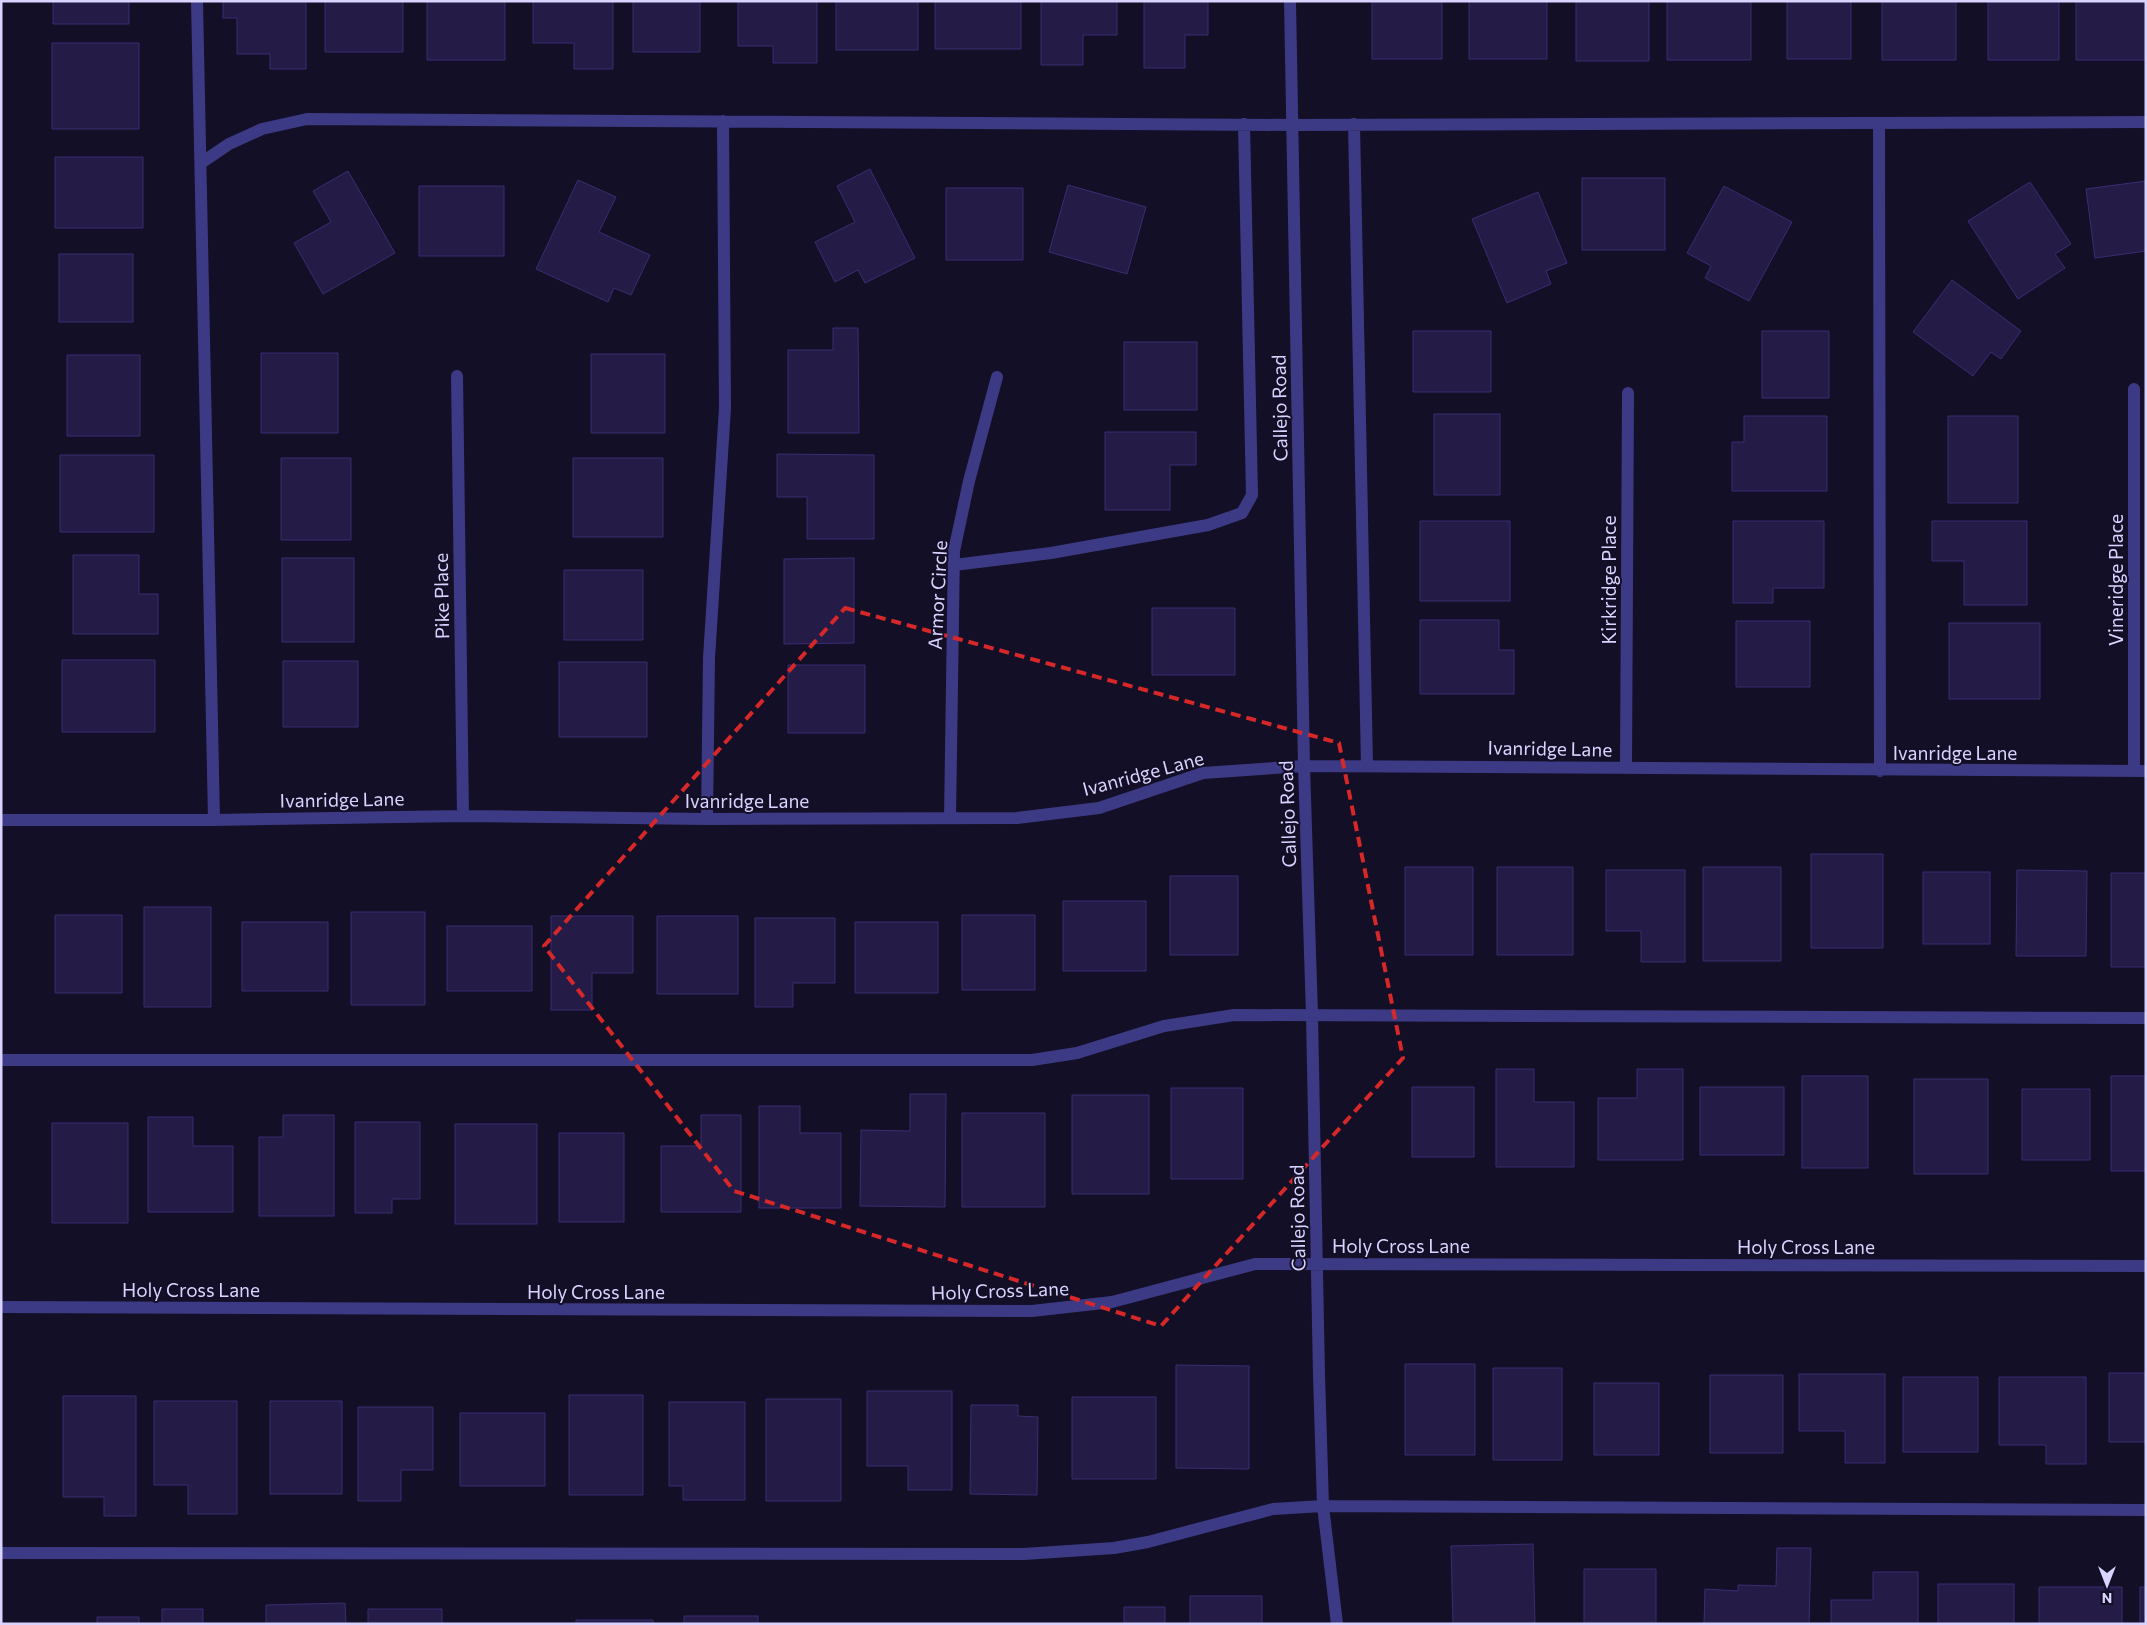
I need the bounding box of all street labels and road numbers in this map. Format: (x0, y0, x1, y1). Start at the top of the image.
street label: Callejo Road (1267, 354, 1291, 462)
street label: Vineridge Place (2104, 514, 2127, 646)
street label: Kirkridge Place (1597, 516, 1620, 644)
street label: Armor Circle (923, 540, 951, 650)
street label: Pike Place (429, 553, 453, 639)
street label: Ivanridge Lane (1487, 735, 1613, 761)
street label: Ivanridge Lane (1893, 741, 2017, 764)
street label: Ivanridge Lane (1080, 746, 1206, 800)
street label: Callejo Road (1274, 760, 1300, 868)
street label: Ivanridge Lane (279, 786, 405, 812)
street label: Ivanridge Lane (685, 789, 809, 812)
street label: Callejo Road (1285, 1164, 1309, 1272)
street label: Holy Cross Lane (1332, 1234, 1470, 1257)
street label: Holy Cross Lane (1737, 1235, 1875, 1258)
street label: Holy Cross Lane (931, 1276, 1069, 1304)
street label: Holy Cross Lane (122, 1278, 260, 1301)
street label: Holy Cross Lane (527, 1280, 665, 1303)

